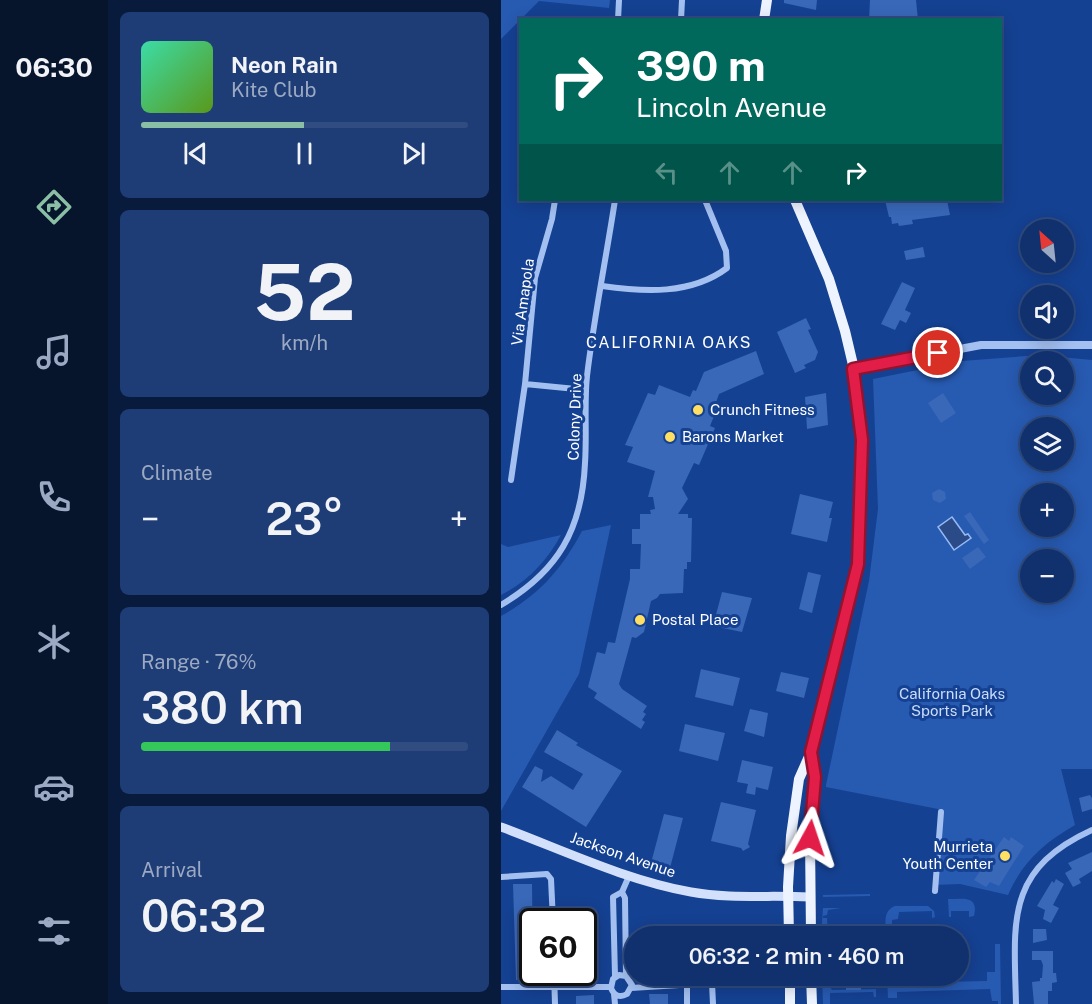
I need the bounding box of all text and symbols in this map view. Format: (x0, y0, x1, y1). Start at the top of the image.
text: 390 m (636, 41, 766, 90)
icon: right (537, 42, 615, 120)
text: 06:30 (15, 51, 93, 83)
text: Neon Rain (231, 52, 338, 78)
text: Kite Club (231, 78, 316, 102)
text: Lincoln Avenue (636, 91, 827, 123)
icon: previous (179, 137, 212, 170)
icon: pause (288, 137, 321, 170)
icon: next (397, 137, 430, 170)
icon: left (650, 156, 683, 189)
icon: ahead (713, 156, 746, 189)
icon: ahead (776, 156, 809, 189)
icon: right (839, 156, 872, 189)
icon: directions (33, 186, 75, 228)
north arrow (1020, 219, 1074, 273)
map controls (1020, 219, 1074, 603)
text: 52 (253, 246, 356, 338)
street label: Via Amapola (508, 257, 537, 347)
button: sound (1020, 285, 1074, 339)
pin (912, 327, 963, 378)
icon: music (33, 331, 75, 373)
text: km/h (281, 331, 328, 355)
district label: CALIFORNIA OAKS (586, 333, 752, 352)
icon: arrive (921, 336, 954, 369)
button: search (1020, 351, 1074, 405)
street label: Colony Drive (564, 373, 585, 461)
place label: Crunch Fitness (710, 401, 815, 418)
marker: Crunch Fitness (691, 403, 705, 417)
button: layers (1020, 417, 1074, 471)
place label: Barons Market (682, 428, 784, 445)
marker: Barons Market (663, 430, 677, 444)
text: Climate (141, 461, 213, 485)
icon: phone (33, 476, 75, 518)
button: + (1020, 483, 1074, 537)
text: 23° (265, 492, 344, 545)
text: − (141, 500, 159, 538)
text: + (450, 500, 468, 538)
button: − (1020, 549, 1074, 603)
place label: Postal Place (652, 611, 738, 628)
marker: Postal Place (633, 613, 647, 627)
icon: climate (33, 621, 75, 663)
text: Range · 76% (141, 650, 257, 674)
text: 380 km (141, 681, 304, 734)
park label: California Oaks Sports Park (899, 685, 1005, 719)
icon: car (33, 766, 75, 808)
position arrow (778, 806, 842, 870)
street label: Jackson Avenue (568, 829, 678, 881)
place label: Murrieta Youth Center (902, 838, 993, 872)
marker: Murrieta Youth Center (998, 849, 1012, 863)
text: Arrival (141, 858, 203, 882)
text: 06:32 (141, 889, 266, 942)
speed limit sign: 60 (519, 908, 597, 986)
icon: filters (33, 910, 75, 952)
text: 06:32 · 2 min · 460 m (689, 943, 904, 969)

